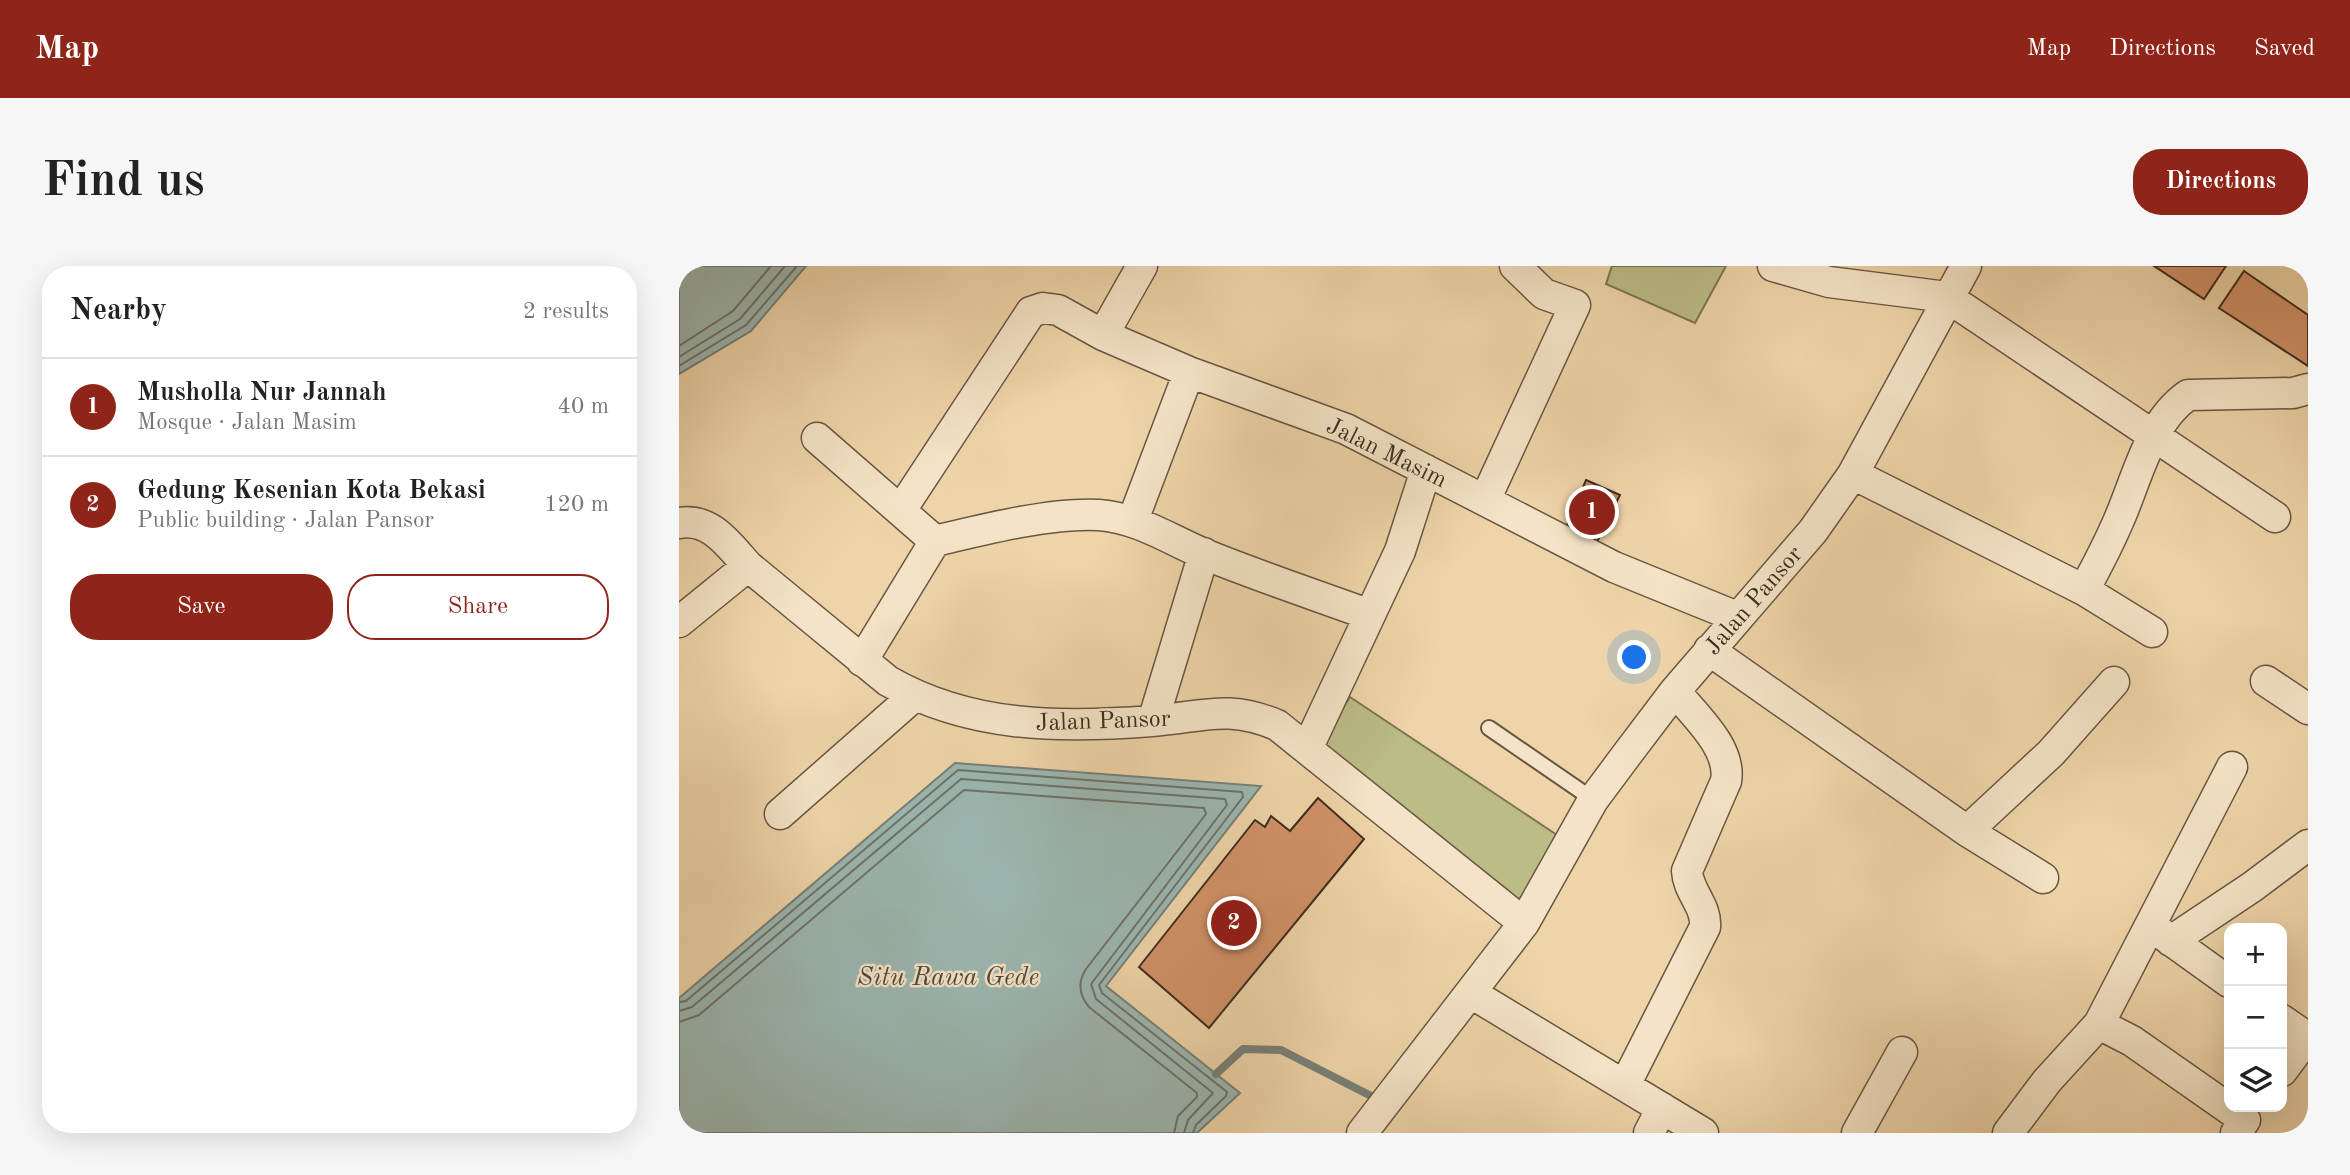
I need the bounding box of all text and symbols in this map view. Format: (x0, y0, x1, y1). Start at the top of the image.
text: Map (35, 33, 99, 66)
text: Map (2027, 37, 2071, 61)
text: Directions (2109, 37, 2216, 61)
text: Saved (2254, 37, 2315, 61)
button: Directions (2133, 149, 2308, 215)
text: Find us (42, 158, 205, 207)
text: Nearby (70, 296, 167, 326)
text: 2 results (523, 300, 609, 323)
text: Musholla Nur Jannah (137, 380, 386, 406)
text: 1 (86, 395, 100, 418)
text: 40 m (558, 395, 609, 418)
text: Mosque · Jalan Masim (137, 411, 357, 434)
street label: Jalan Masim (1322, 414, 1450, 493)
text: Gedung Kesenian Kota Bekasi (137, 478, 486, 504)
pin: 1 (1569, 486, 1615, 538)
text: 2 (86, 493, 100, 516)
text: 120 m (544, 493, 609, 516)
text: Public building · Jalan Pansor (137, 509, 434, 532)
street label: Jalan Pansor (1701, 542, 1808, 660)
button: Save (70, 574, 333, 640)
button: Share (347, 574, 609, 640)
your location (1617, 640, 1651, 674)
street label: Jalan Pansor (1035, 708, 1171, 736)
pin: 2 (1211, 897, 1257, 949)
map controls (2224, 923, 2287, 1112)
button: + (2224, 923, 2287, 986)
water label: Situ Rawa Gede (857, 965, 1039, 991)
button: − (2224, 986, 2287, 1049)
button: layers (2224, 1049, 2287, 1112)

